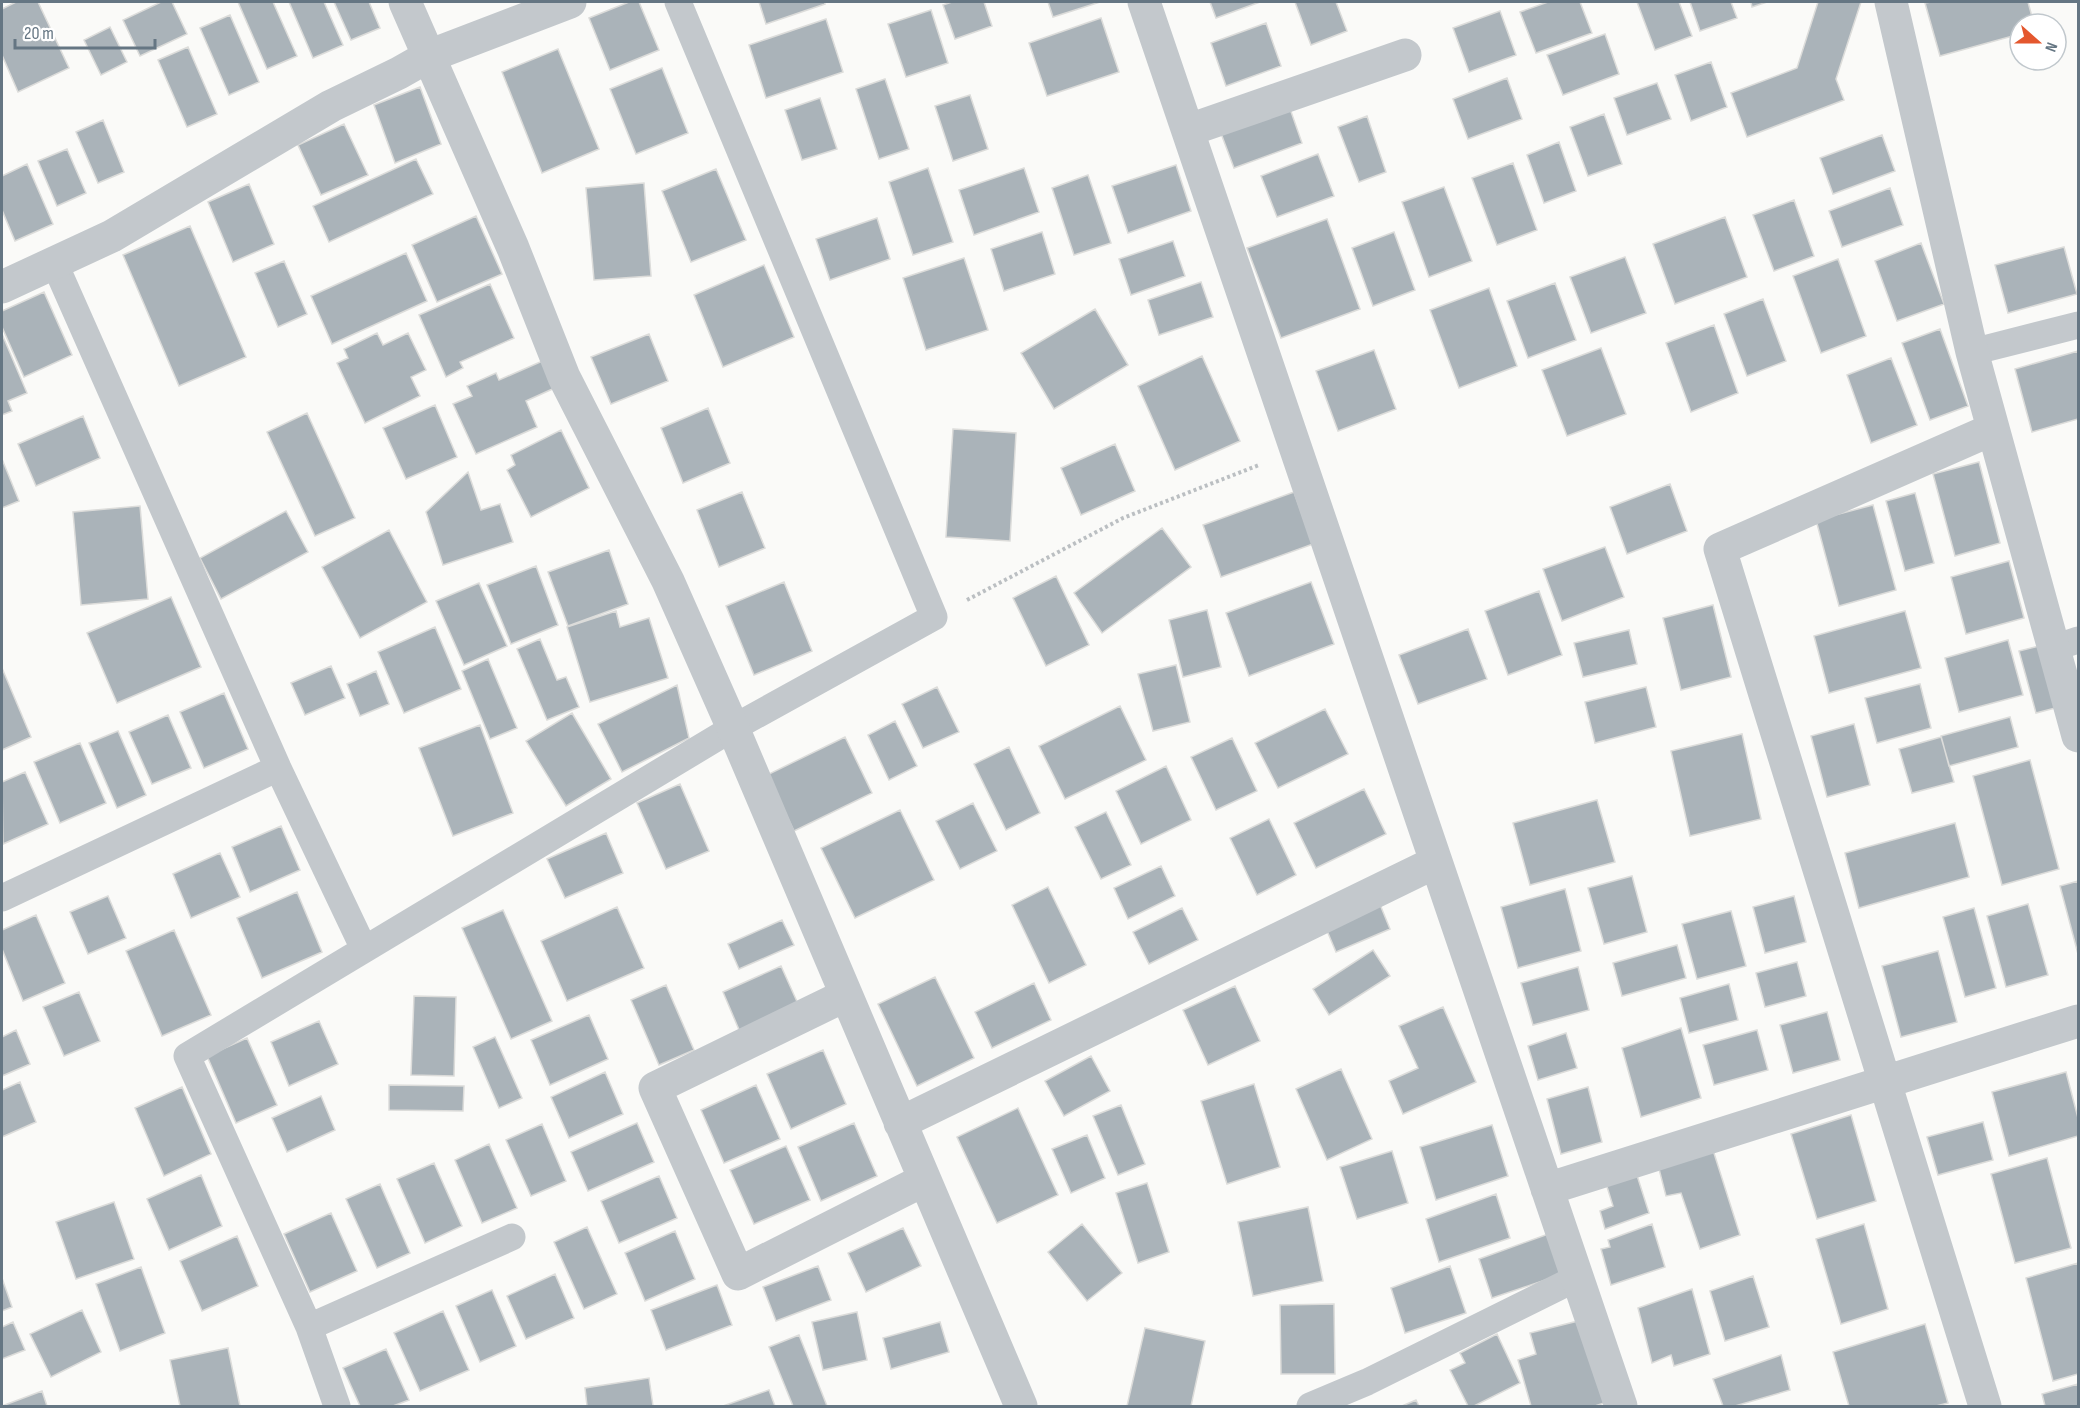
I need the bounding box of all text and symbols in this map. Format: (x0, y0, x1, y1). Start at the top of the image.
scale bar (15, 12, 154, 50)
north arrow (2008, 12, 2068, 72)
text: 20 m (24, 23, 54, 44)
text: N (2040, 39, 2061, 54)

